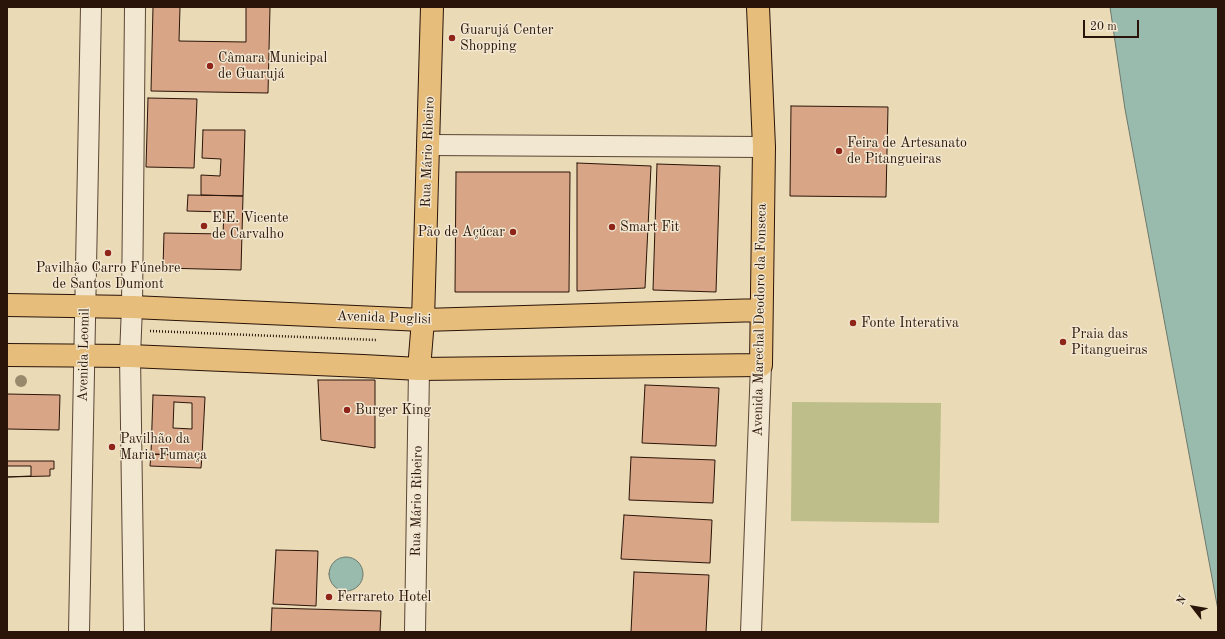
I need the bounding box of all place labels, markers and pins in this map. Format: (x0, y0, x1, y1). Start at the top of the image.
place label: Guarujá Center Shopping (460, 22, 553, 54)
marker: Guarujá Center Shopping (447, 33, 457, 43)
place label: Câmara Municipal de Guarujá (218, 50, 327, 82)
marker: Câmara Municipal de Guarujá (205, 61, 215, 71)
place label: Feira de Artesanato de Pitangueiras (847, 135, 967, 168)
marker: Feira de Artesanato de Pitangueiras (834, 146, 844, 156)
place label: E.E. Vicente de Carvalho (212, 210, 288, 242)
place label: Smart Fit (620, 219, 679, 235)
marker: E.E. Vicente de Carvalho (199, 221, 209, 231)
marker: Smart Fit (607, 222, 617, 232)
place label: Pão de Açúcar (417, 224, 505, 240)
marker: Pão de Açúcar (508, 227, 518, 237)
marker: Pavilhão Carro Fúnebre de Santos Dumont (103, 248, 113, 258)
place label: Pavilhão Carro Fúnebre de Santos Dumont (36, 260, 180, 292)
place label: Fonte Interativa (861, 315, 959, 331)
marker: Fonte Interativa (848, 318, 858, 328)
place label: Praia das Pitangueiras (1071, 326, 1148, 358)
marker: Praia das Pitangueiras (1058, 337, 1068, 347)
place label: Burger King (355, 402, 431, 418)
marker: Burger King (342, 405, 352, 415)
place label: Pavilhão da Maria Fumaça (120, 431, 207, 464)
marker: Pavilhão da Maria Fumaça (107, 442, 117, 452)
place label: Ferrareto Hotel (337, 589, 431, 605)
marker: Ferrareto Hotel (324, 592, 334, 602)

